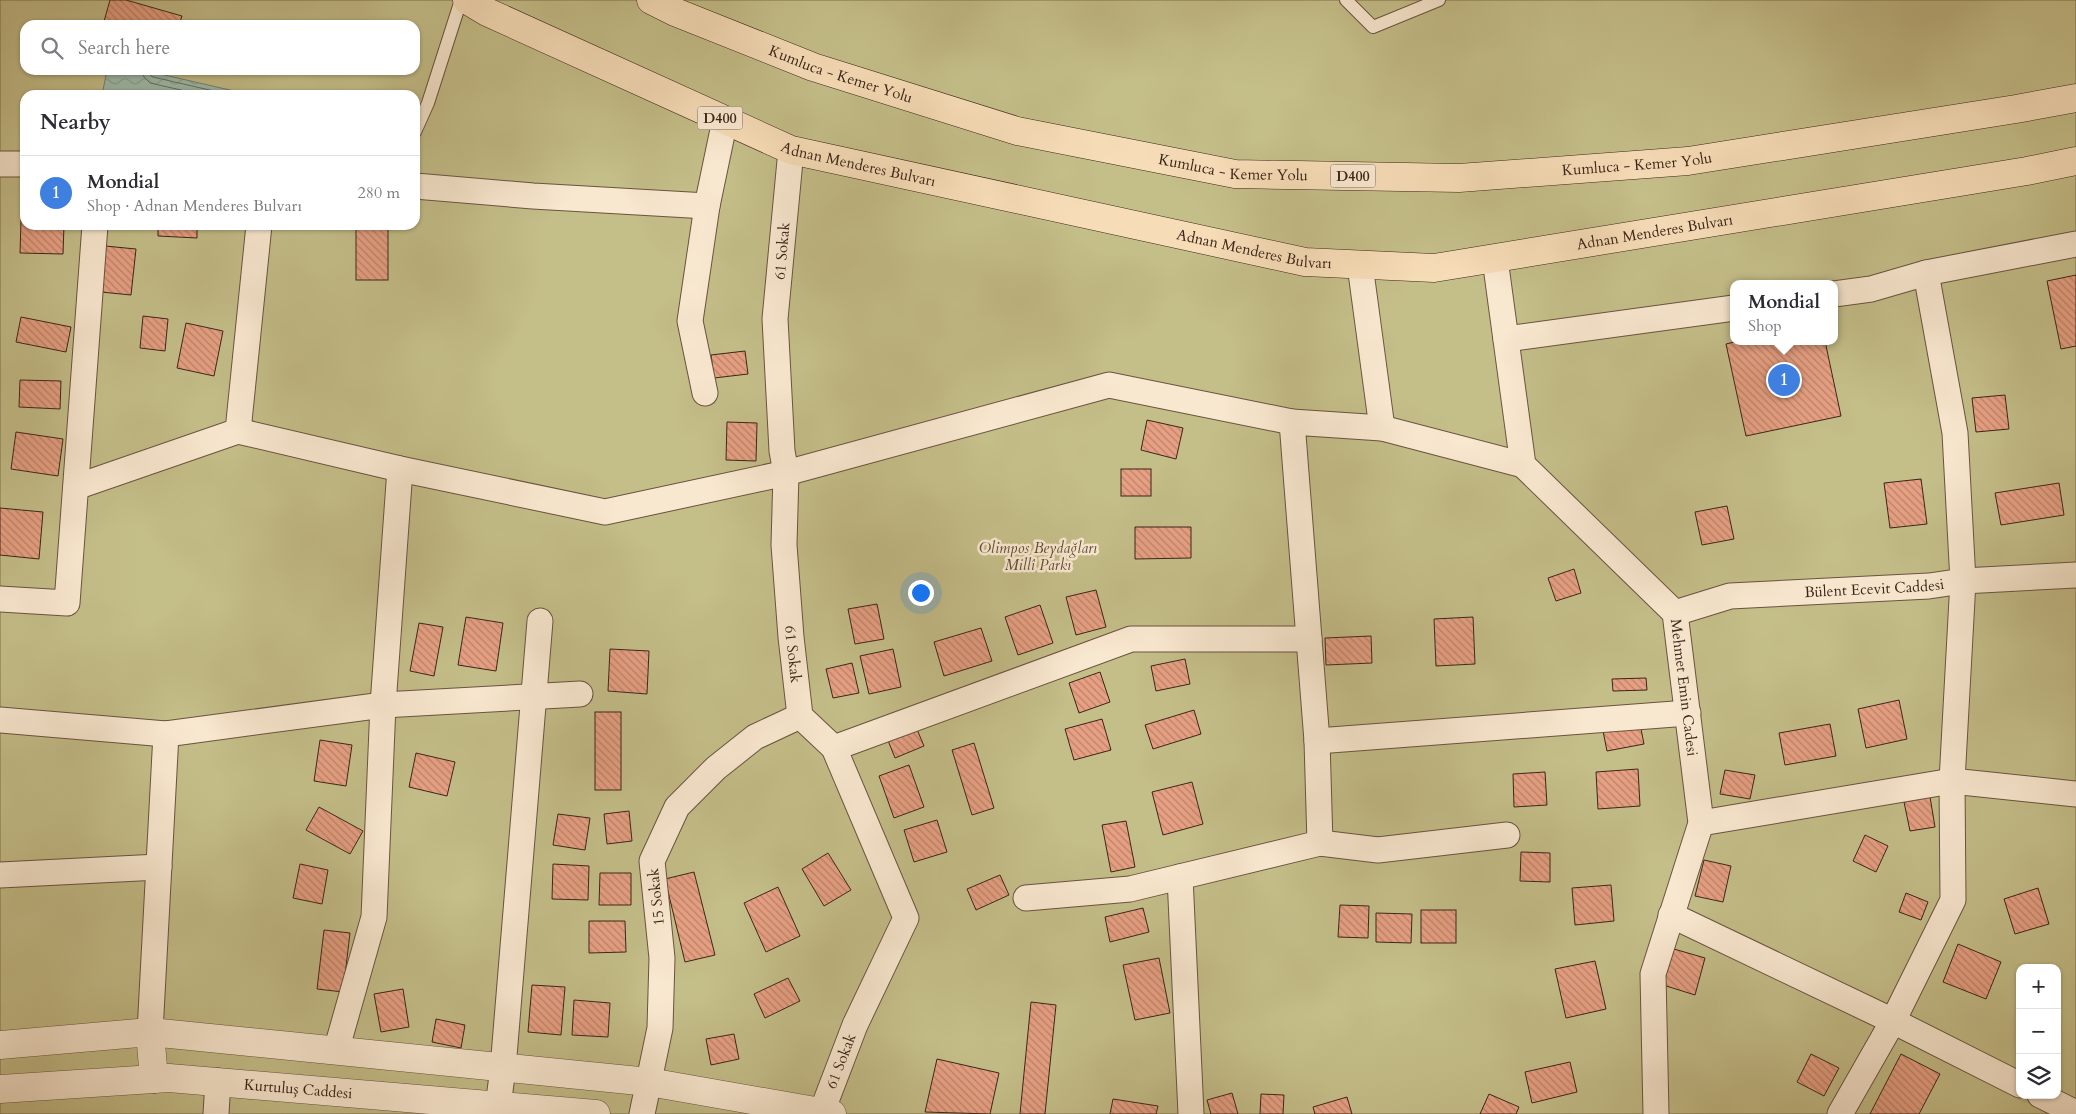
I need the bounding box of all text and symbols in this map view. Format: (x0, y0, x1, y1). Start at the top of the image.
search box (20, 20, 420, 75)
icon: search (38, 34, 66, 62)
text: Search here (78, 35, 170, 61)
street label: Kumluca - Kemer Yolu (766, 40, 915, 108)
road number: D400 (698, 106, 742, 130)
text: Nearby (40, 108, 111, 137)
street label: Adnan Menderes Bulvarı (778, 137, 938, 191)
street label: Kumluca - Kemer Yolu (1561, 147, 1714, 180)
street label: Kumluca - Kemer Yolu (1157, 149, 1308, 185)
road number: D400 (1330, 165, 1376, 188)
text: Mondial (87, 169, 159, 195)
text: 1 (52, 182, 60, 204)
text: 280 m (358, 182, 400, 204)
text: Shop · Adnan Menderes Bulvarı (87, 195, 302, 217)
street label: Adnan Menderes Bulvarı (1575, 209, 1734, 255)
street label: 61 Sokak (770, 221, 794, 281)
street label: Adnan Menderes Bulvarı (1175, 224, 1332, 273)
popup (1730, 280, 1838, 345)
text: Mondial (1748, 289, 1820, 315)
text: Shop (1748, 315, 1782, 337)
pin: 1 (1768, 361, 1800, 399)
park label: Olimpos Beydağları Millî Parkı (979, 538, 1097, 575)
street label: Bülent Ecevit Caddesi (1804, 574, 1945, 602)
your location (908, 580, 934, 606)
street label: Mehmet Emin Cadesi (1666, 618, 1703, 757)
street label: 61 Sokak (780, 625, 806, 684)
street label: 15 Sokak (643, 867, 669, 927)
map controls (2016, 964, 2061, 1099)
button: + (2016, 964, 2061, 1009)
button: − (2016, 1009, 2061, 1054)
street label: 61 Sokak (821, 1031, 861, 1091)
button: layers (2016, 1054, 2061, 1099)
street label: Kurtuluş Caddesi (243, 1074, 353, 1103)

